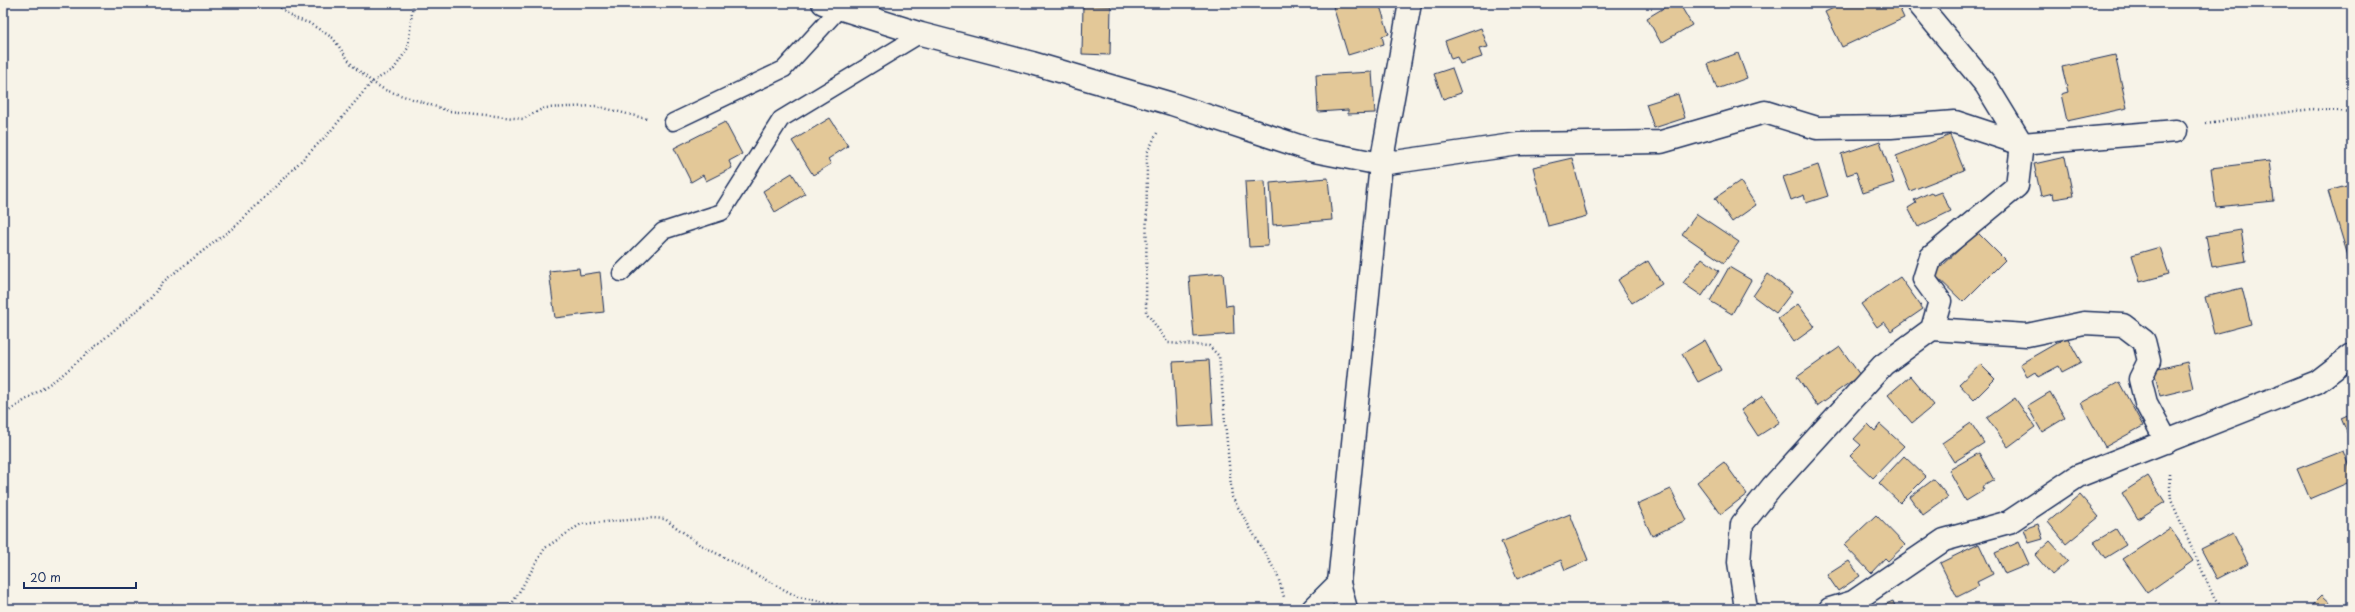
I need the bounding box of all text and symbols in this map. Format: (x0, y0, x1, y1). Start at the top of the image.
scale bar (24, 564, 136, 590)
text: 20 m (30, 568, 61, 586)

